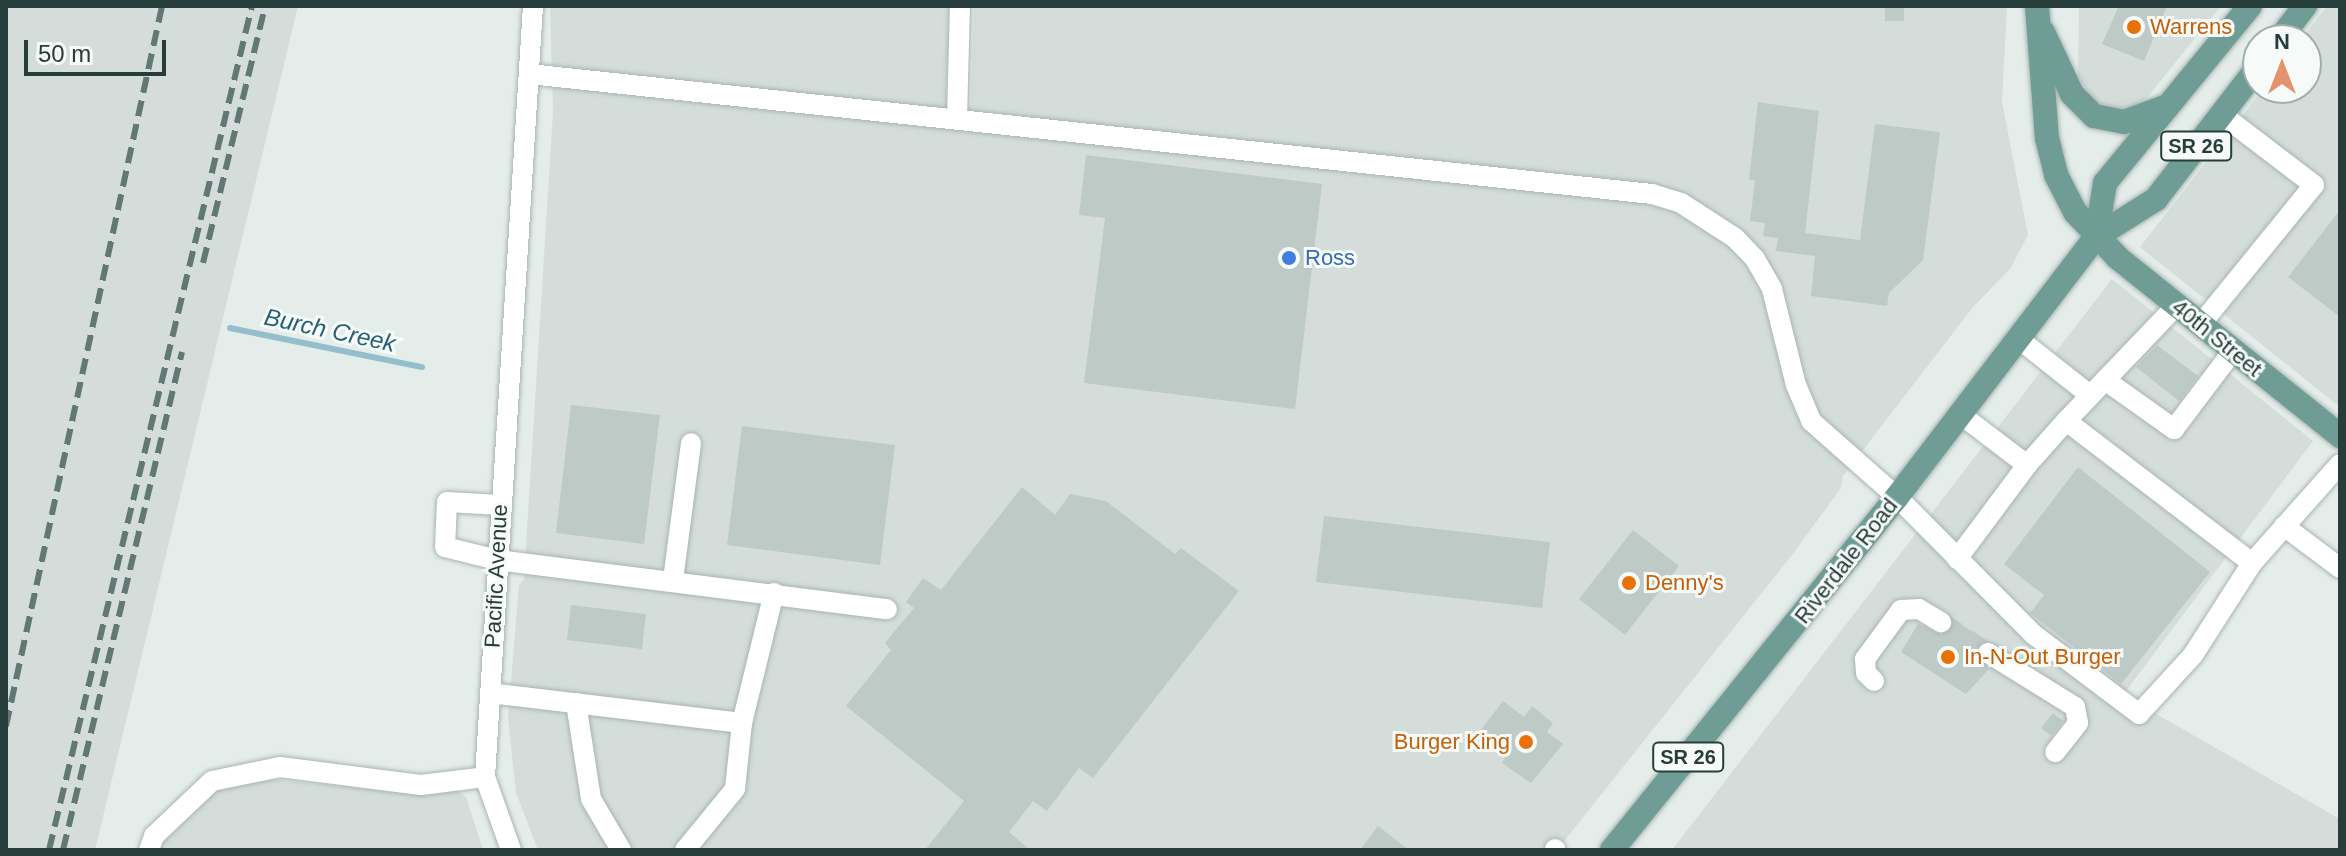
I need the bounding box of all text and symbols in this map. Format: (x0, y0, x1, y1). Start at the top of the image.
place label: Warrens (2150, 14, 2232, 40)
marker: Warrens (2125, 18, 2143, 36)
scale bar (28, 24, 170, 74)
north arrow (2242, 24, 2322, 104)
text: N (2274, 29, 2290, 54)
text: 50 m (38, 40, 91, 67)
road number: SR 26 (2160, 130, 2232, 162)
place label: Ross (1305, 245, 1355, 271)
marker: Ross (1280, 249, 1298, 267)
street label: 40th Street (2167, 294, 2267, 382)
water label: Burch Creek (262, 302, 398, 358)
street label: Riverdale Road (1789, 493, 1903, 629)
street label: Pacific Avenue (479, 503, 513, 649)
place label: Denny's (1645, 570, 1724, 596)
marker: Denny's (1620, 574, 1638, 592)
place label: In-N-Out Burger (1964, 644, 2120, 670)
marker: In-N-Out Burger (1939, 648, 1957, 666)
place label: Burger King (1394, 729, 1510, 755)
marker: Burger King (1517, 733, 1535, 751)
road number: SR 26 (1652, 741, 1724, 773)

